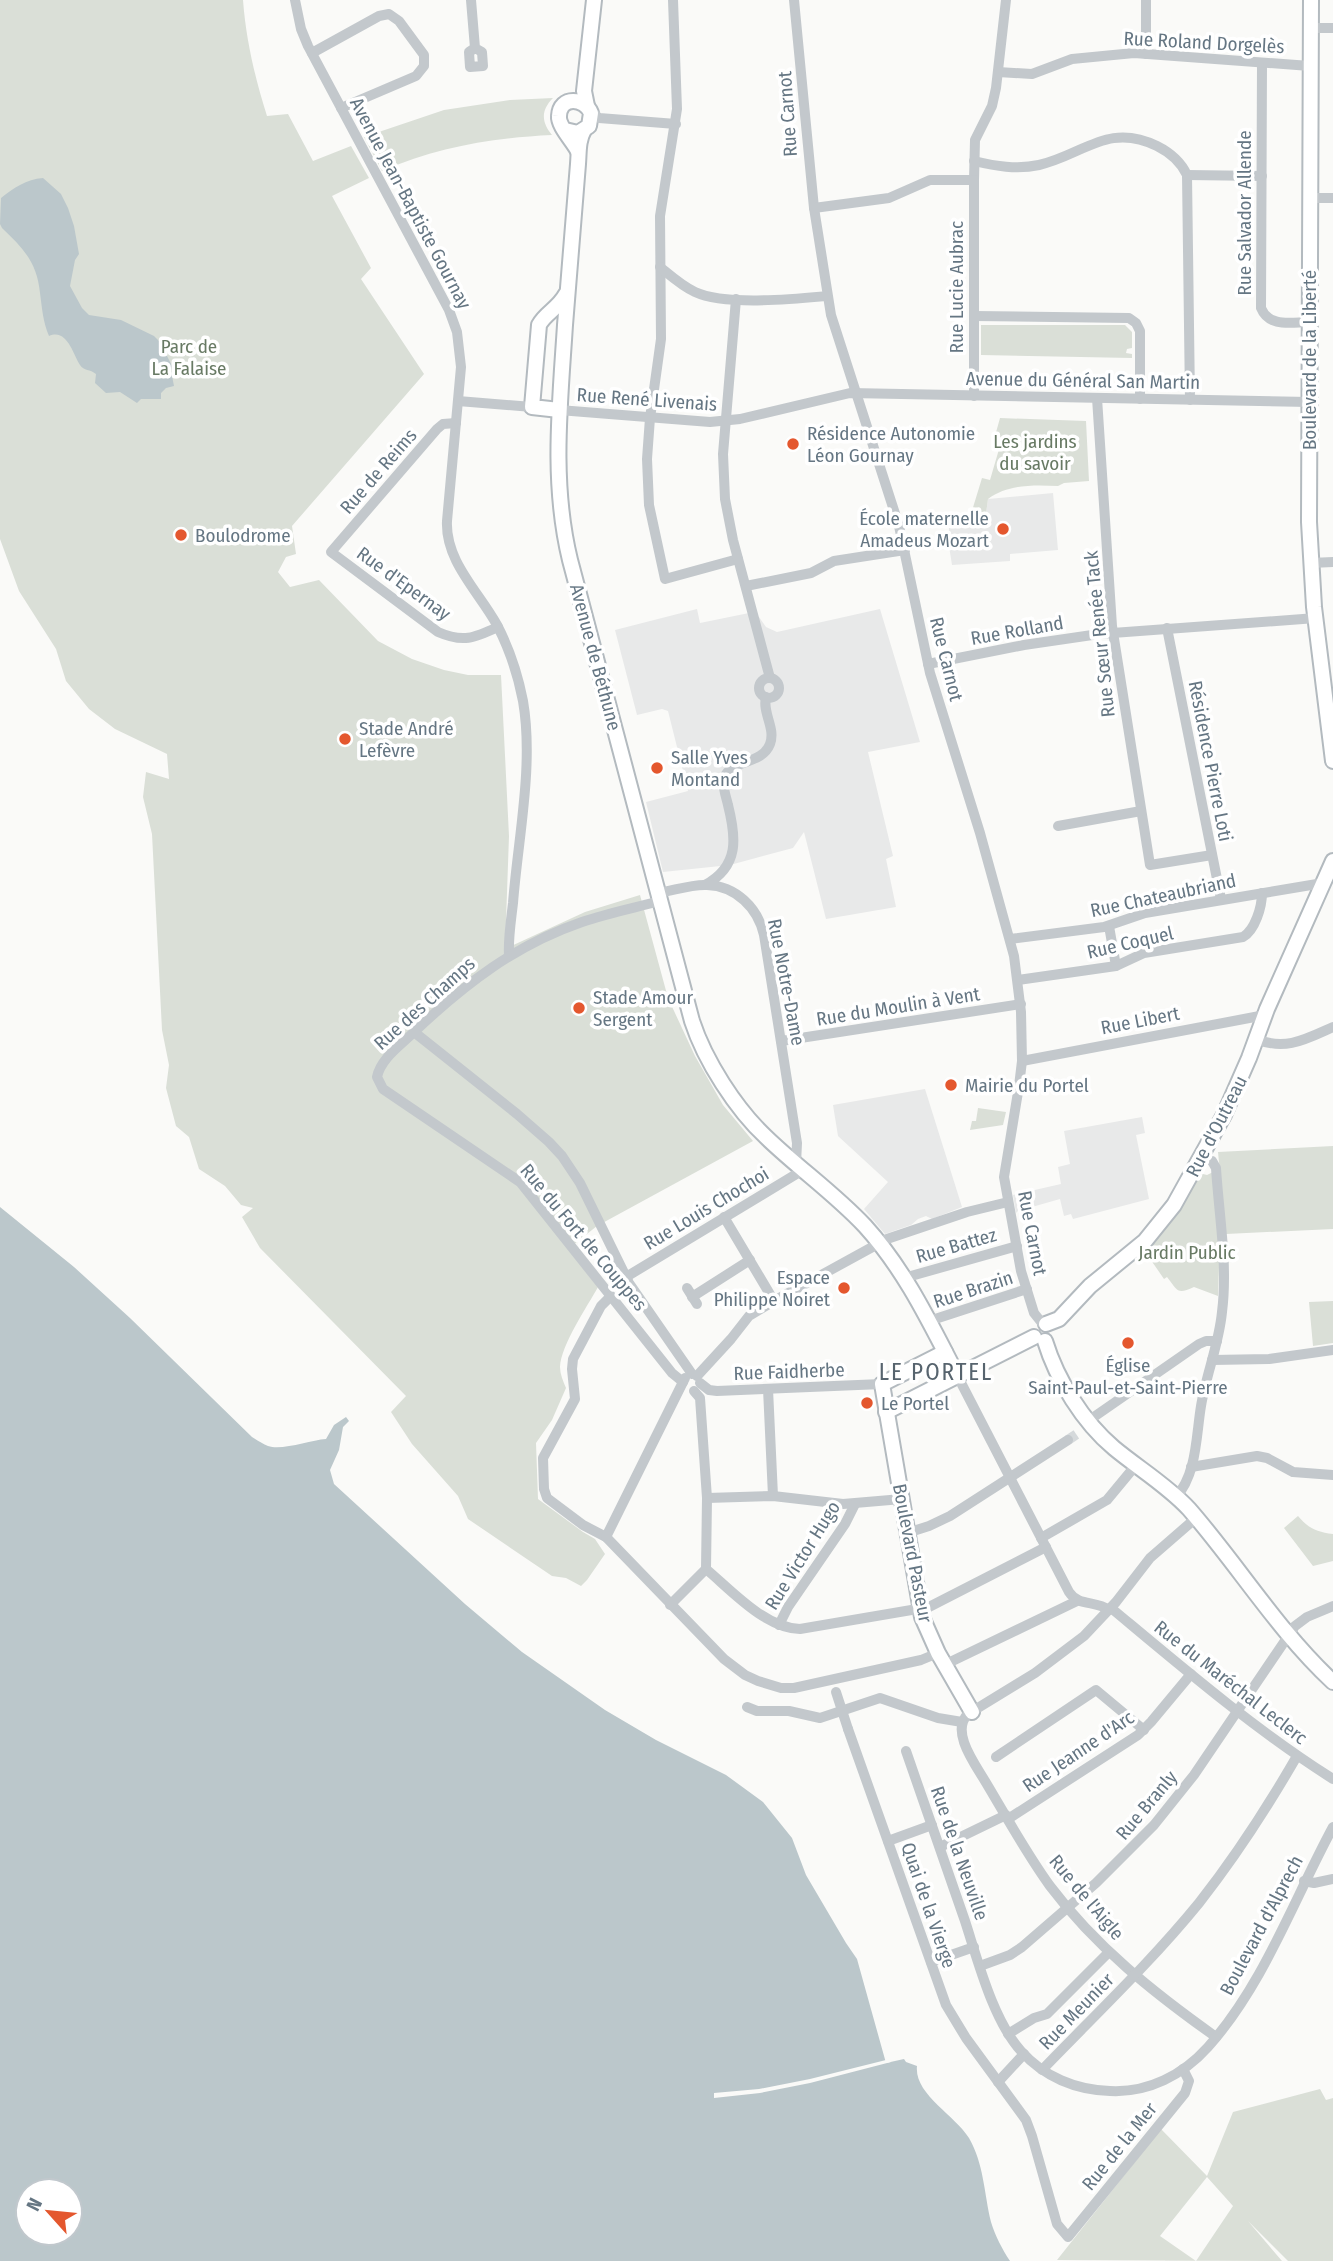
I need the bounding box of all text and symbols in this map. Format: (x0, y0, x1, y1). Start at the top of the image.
street label: Rue Roland Dorgelès (1123, 27, 1285, 58)
street label: Rue Carnot (773, 70, 802, 158)
street label: Avenue Jean-Baptiste Gournay (345, 94, 476, 313)
street label: Rue Salvador Allende (1233, 130, 1256, 296)
street label: Rue Lucie Aubrac (945, 221, 968, 353)
street label: Boulevard de la Liberté (1298, 270, 1321, 450)
park label: Parc de La Falaise (152, 335, 226, 380)
street label: Avenue du Général San Martin (966, 367, 1200, 394)
street label: Rue René Livenais (576, 383, 718, 416)
place label: Résidence Autonomie Léon Gournay (807, 422, 975, 467)
street label: Rue de Reims (335, 424, 422, 519)
park label: Les jardins du savoir (993, 430, 1077, 475)
marker: Résidence Autonomie Léon Gournay (785, 436, 801, 452)
place label: École maternelle Amadeus Mozart (859, 507, 990, 552)
marker: École maternelle Amadeus Mozart (995, 521, 1011, 537)
place label: Boulodrome (195, 524, 291, 547)
marker: Boulodrome (173, 527, 189, 543)
street label: Rue d'Epernay (352, 542, 456, 625)
street label: Rue Sœur Renée Tack (1079, 549, 1120, 718)
street label: Avenue de Béthune (565, 581, 626, 733)
street label: Rue Rolland (969, 611, 1065, 650)
street label: Rue Carnot (925, 615, 968, 704)
street label: Résidence Pierre Loti (1184, 679, 1237, 843)
place label: Stade André Lefèvre (359, 717, 454, 762)
marker: Stade André Lefèvre (337, 731, 353, 747)
place label: Salle Yves Montand (671, 746, 748, 791)
marker: Salle Yves Montand (649, 760, 665, 776)
street label: Rue Chateaubriand (1088, 869, 1238, 922)
street label: Rue Notre-Dame (763, 917, 810, 1047)
street label: Rue Coquel (1085, 921, 1176, 964)
street label: Rue des Champs (369, 952, 480, 1055)
street label: Rue du Moulin à Vent (815, 982, 982, 1031)
place label: Stade Amour Sergent (593, 986, 693, 1031)
marker: Stade Amour Sergent (571, 1000, 587, 1016)
street label: Rue Libert (1099, 1001, 1182, 1039)
street label: Rue d'Outreau (1181, 1072, 1252, 1181)
place label: Mairie du Portel (965, 1074, 1089, 1097)
marker: Mairie du Portel (943, 1077, 959, 1093)
street label: Rue du Fort de Couppes (515, 1159, 652, 1315)
street label: Rue Louis Chochoi (640, 1162, 773, 1255)
street label: Rue Carnot (1013, 1189, 1052, 1278)
street label: Rue Battez (913, 1223, 1000, 1268)
park label: Jardin Public (1138, 1241, 1236, 1264)
place label: Espace Philippe Noiret (714, 1266, 831, 1311)
street label: Rue Brazin (931, 1266, 1016, 1313)
marker: Espace Philippe Noiret (836, 1280, 852, 1296)
marker: Église Saint-Paul-et-Saint-Pierre (1120, 1335, 1136, 1351)
place label: Église Saint-Paul-et-Saint-Pierre (1028, 1354, 1228, 1399)
street label: Rue Faidherbe (733, 1358, 845, 1385)
district label: LE PORTEL (879, 1358, 993, 1386)
place label: Le Portel (881, 1392, 949, 1415)
marker: Le Portel (859, 1395, 875, 1411)
street label: Boulevard Pasteur (888, 1482, 937, 1625)
street label: Rue Victor Hugo (760, 1497, 845, 1614)
street label: Rue du Maréchal Leclerc (1150, 1616, 1312, 1749)
street label: Rue Jeanne d'Arc (1018, 1706, 1138, 1797)
street label: Rue Branly (1111, 1766, 1182, 1845)
street label: Rue de la Neuville (926, 1783, 993, 1923)
street label: Quai de la Vierge (896, 1839, 961, 1971)
street label: Rue de l'Aigle (1044, 1850, 1129, 1945)
street label: Boulevard d'Alprech (1215, 1851, 1308, 1999)
street label: Rue Meunier (1034, 1968, 1119, 2055)
street label: Rue de la Mer (1077, 2097, 1162, 2195)
north arrow (14, 2177, 84, 2247)
text: N (21, 2194, 47, 2215)

